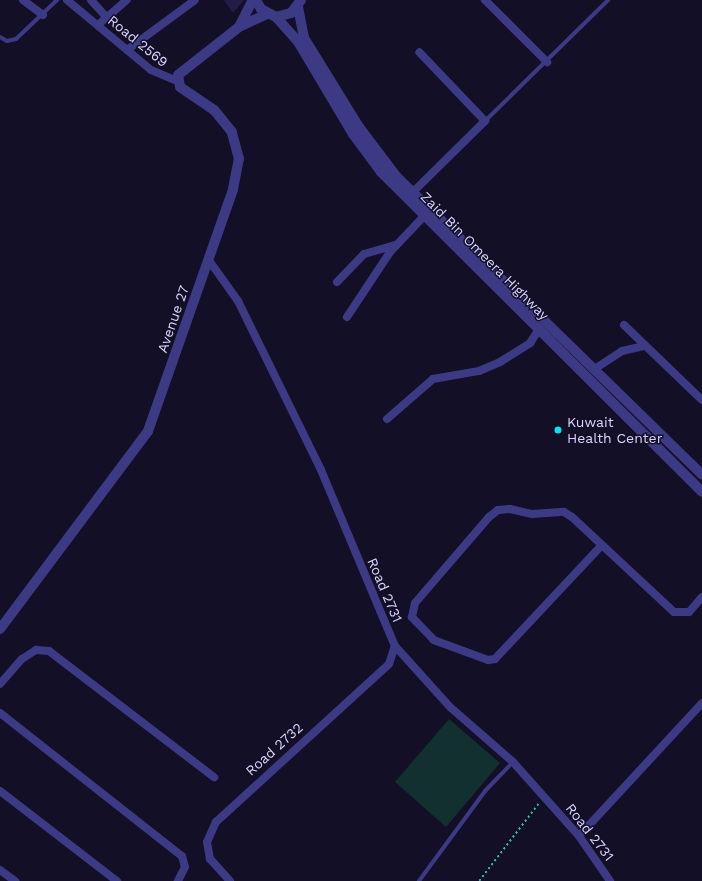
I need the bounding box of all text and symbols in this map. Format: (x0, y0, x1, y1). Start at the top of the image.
street label: Road 2569 (105, 12, 171, 70)
street label: Zaid Bin Omeera Highway (417, 188, 553, 324)
street label: Avenue 27 (154, 283, 192, 355)
place label: Kuwait Health Center (567, 414, 662, 446)
marker: Kuwait Health Center (552, 424, 564, 436)
street label: Road 2731 (364, 555, 406, 625)
street label: Road 2732 (242, 719, 306, 779)
street label: Road 2731 (562, 800, 618, 864)

